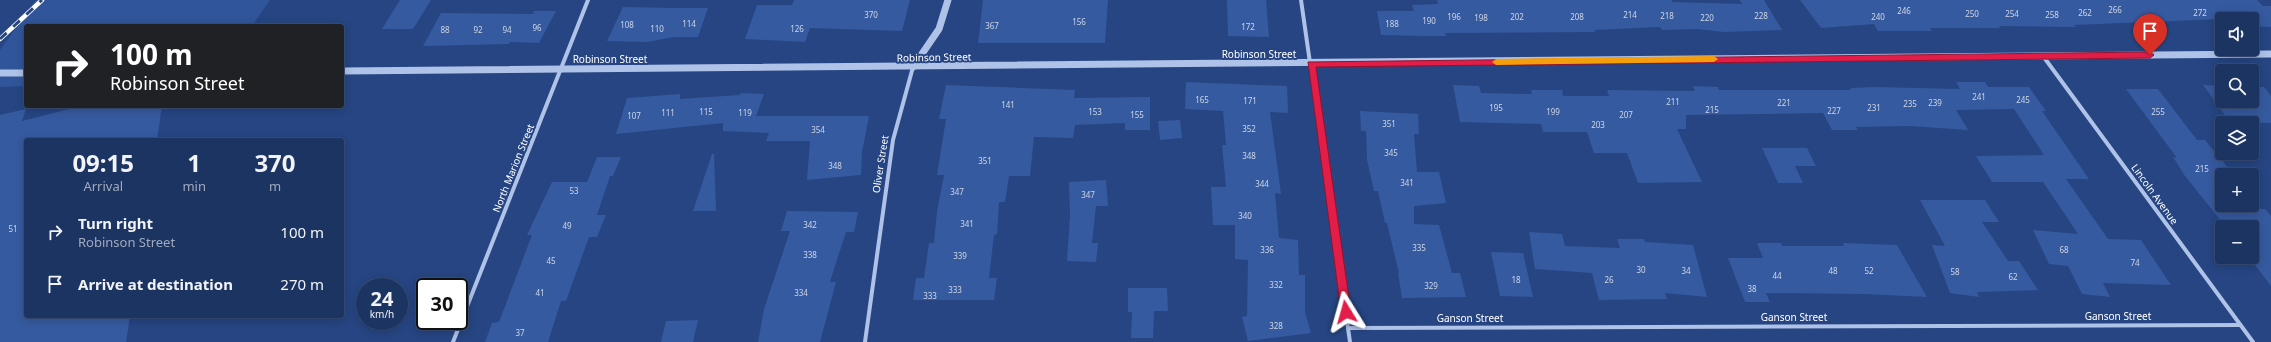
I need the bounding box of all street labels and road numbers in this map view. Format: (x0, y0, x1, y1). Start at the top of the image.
street label: Robinson Street (1222, 47, 1297, 61)
street label: Robinson Street (897, 49, 972, 65)
street label: Robinson Street (573, 52, 648, 66)
street label: North Marion Street (489, 121, 537, 214)
street label: Oliver Street (869, 134, 892, 194)
street label: Lincoln Avenue (2128, 161, 2182, 227)
street label: Ganson Street (2085, 309, 2152, 323)
street label: Ganson Street (1761, 310, 1828, 324)
street label: Ganson Street (1437, 311, 1504, 325)

